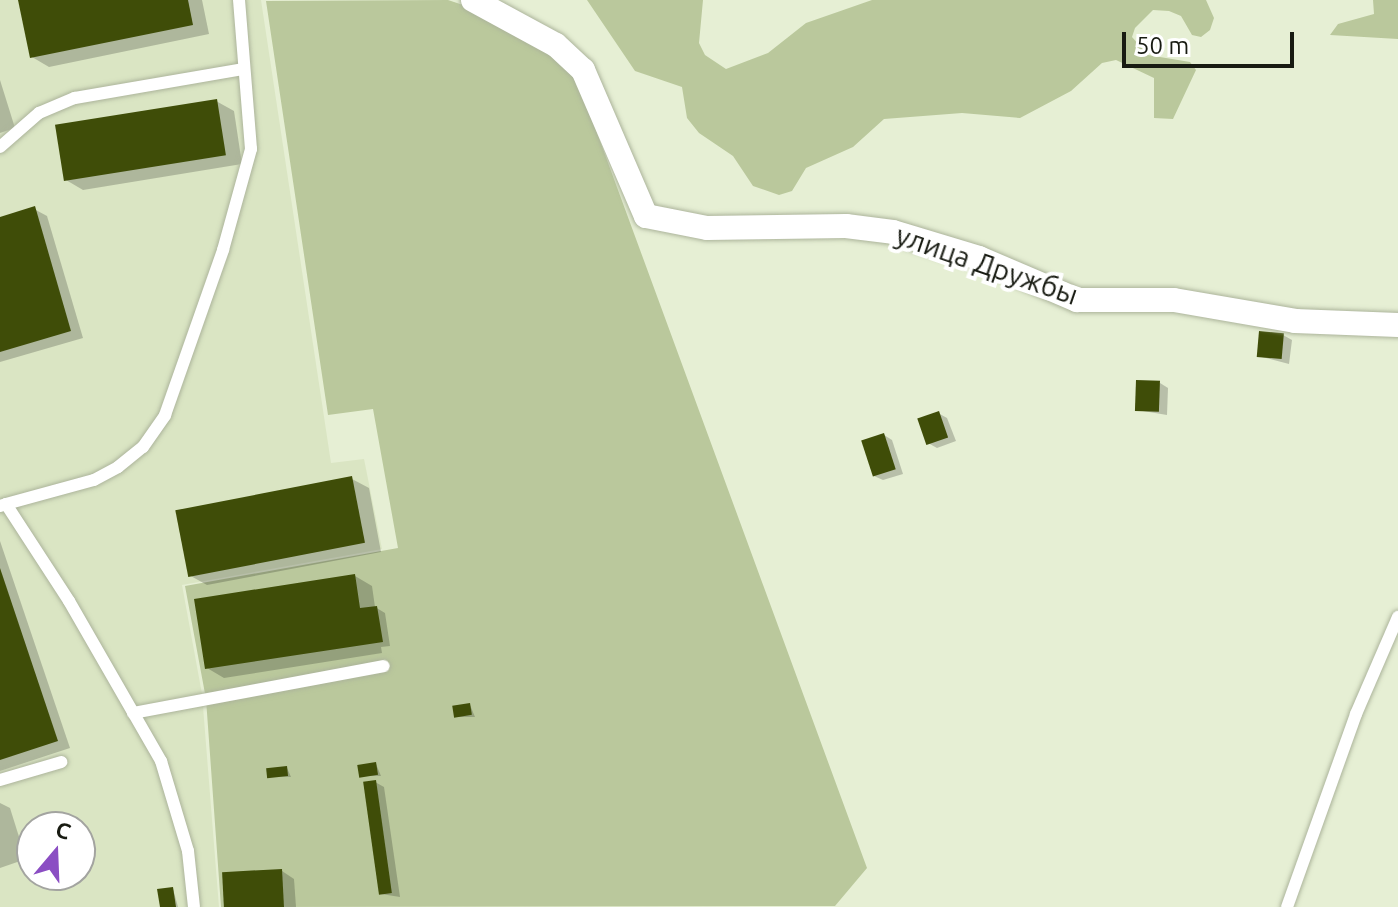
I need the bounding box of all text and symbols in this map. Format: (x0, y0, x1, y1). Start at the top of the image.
scale bar (1126, 16, 1298, 66)
text: 50 m (1136, 32, 1189, 59)
street label: улица Дружбы (891, 218, 1083, 312)
north arrow (16, 811, 96, 891)
text: С (53, 816, 74, 844)

